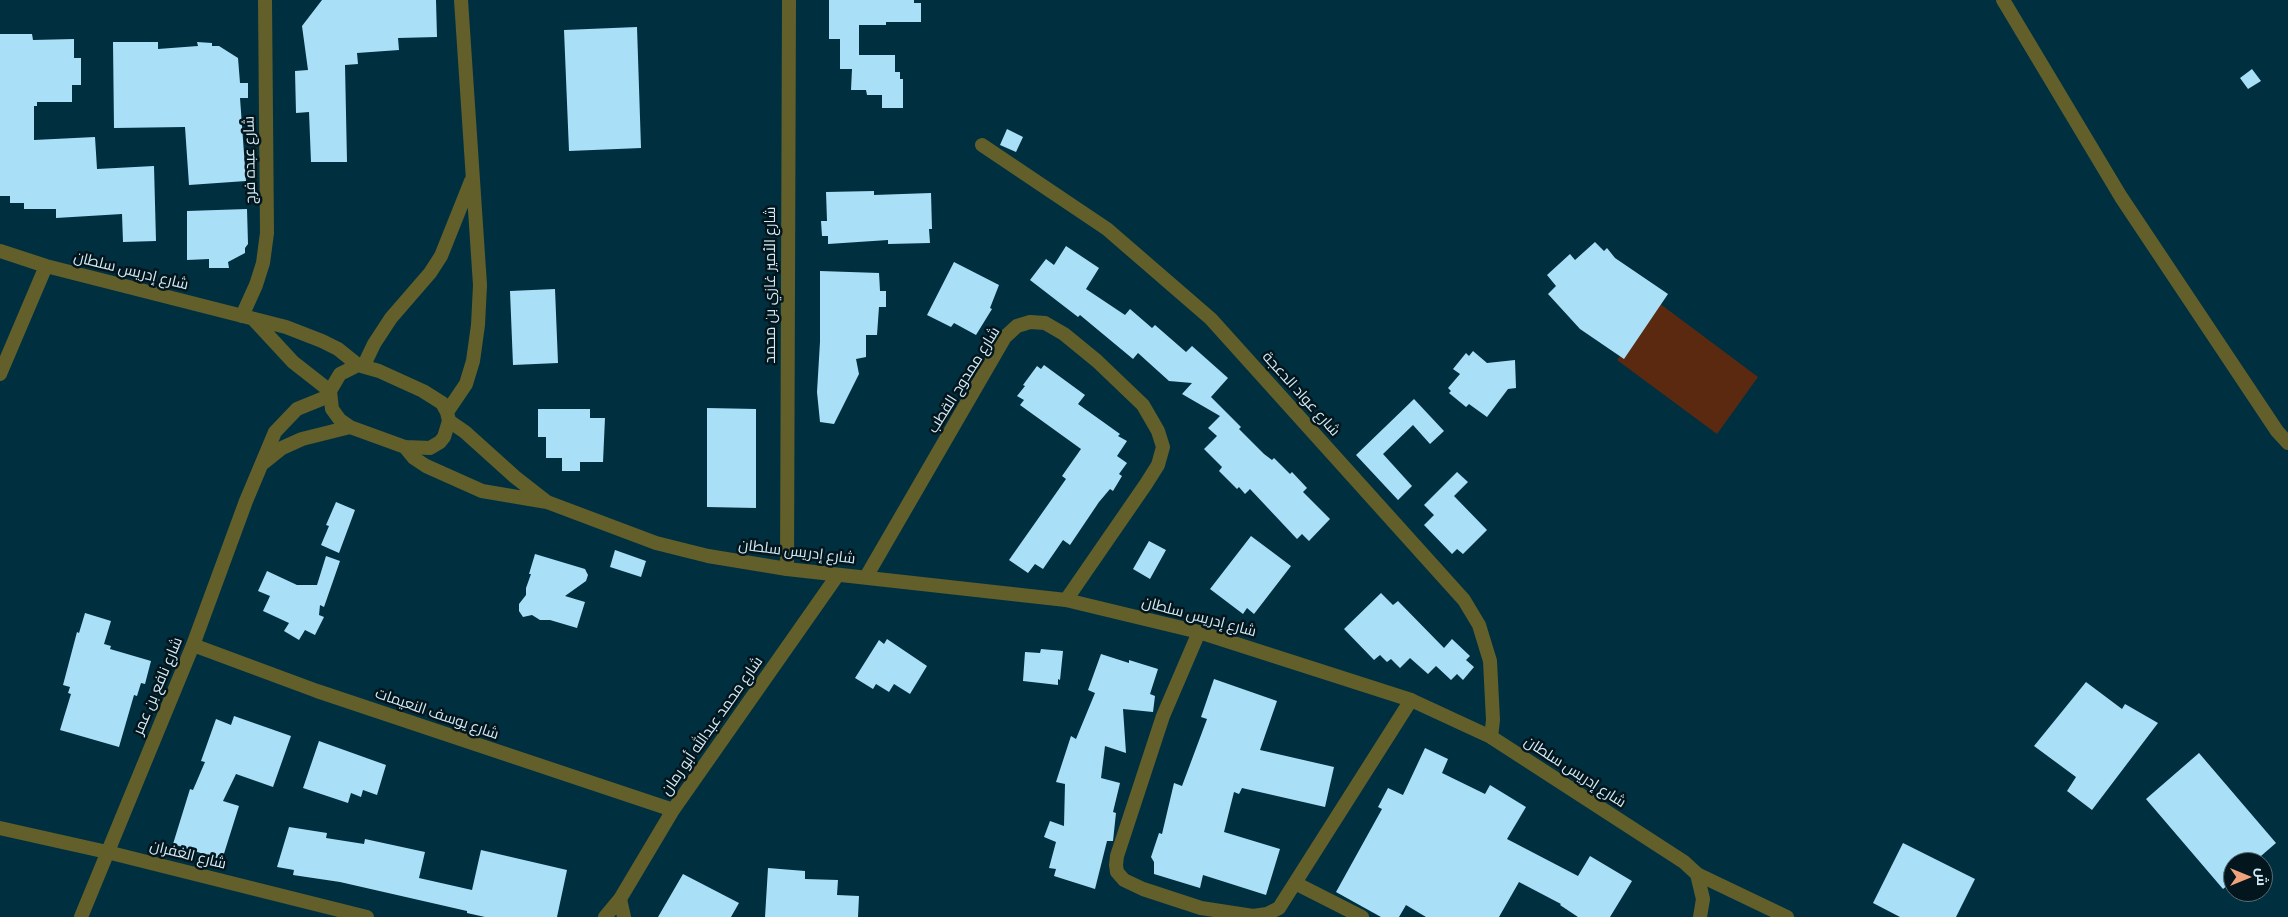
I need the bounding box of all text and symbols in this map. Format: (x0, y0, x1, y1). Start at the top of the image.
street label: شارع عبده فرج (240, 116, 260, 204)
street label: شارع الأمير غازي بن محمد (762, 207, 780, 363)
street label: شارع إدريس سلطان (72, 248, 190, 294)
street label: شارع ممدوح القطب (924, 324, 1004, 436)
street label: شارع عواد الدعجة (1258, 348, 1344, 440)
street label: شارع إدريس سلطان (738, 536, 856, 568)
street label: شارع إدريس سلطان (1140, 593, 1258, 641)
street label: شارع نافع بن عمر (129, 635, 187, 737)
street label: شارع محمد عبدالله أبو رمان (657, 653, 767, 799)
street label: شارع يوسف النعيمات (373, 684, 501, 744)
street label: شارع إدريس سلطان (1521, 732, 1629, 812)
street label: شارع الغفران (148, 837, 228, 873)
north arrow (2223, 852, 2273, 902)
text: ش (2253, 868, 2271, 886)

